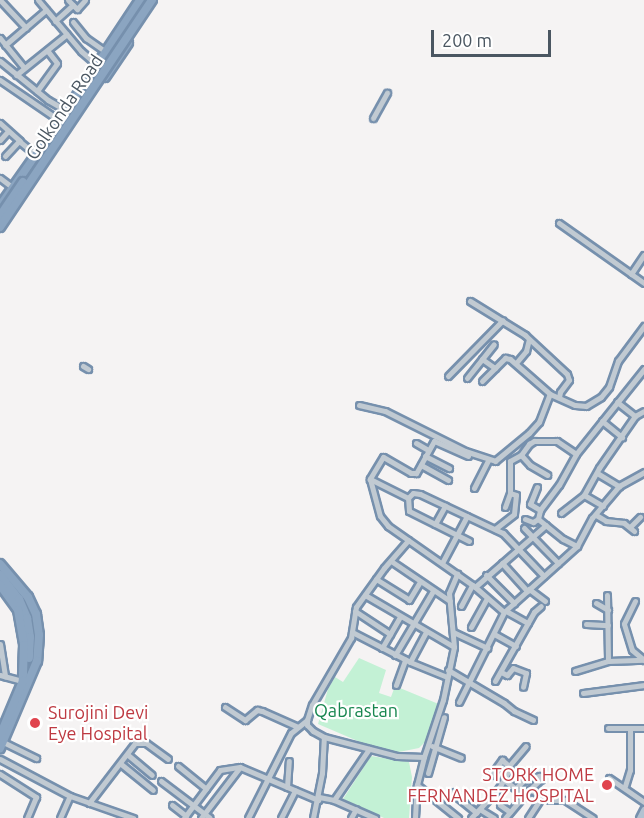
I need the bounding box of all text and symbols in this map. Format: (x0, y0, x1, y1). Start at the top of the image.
scale bar (434, 18, 554, 56)
text: 200 m (442, 30, 492, 50)
street label: Golkonda Road (21, 50, 107, 164)
park label: Qabrastan (314, 699, 398, 721)
place label: Surojini Devi Eye Hospital (48, 702, 148, 744)
marker: Surojini Devi Eye Hospital (26, 714, 44, 732)
place label: STORK HOME FERNANDEZ HOSPITAL (407, 764, 594, 806)
marker: STORK HOME FERNANDEZ HOSPITAL (598, 776, 616, 794)

